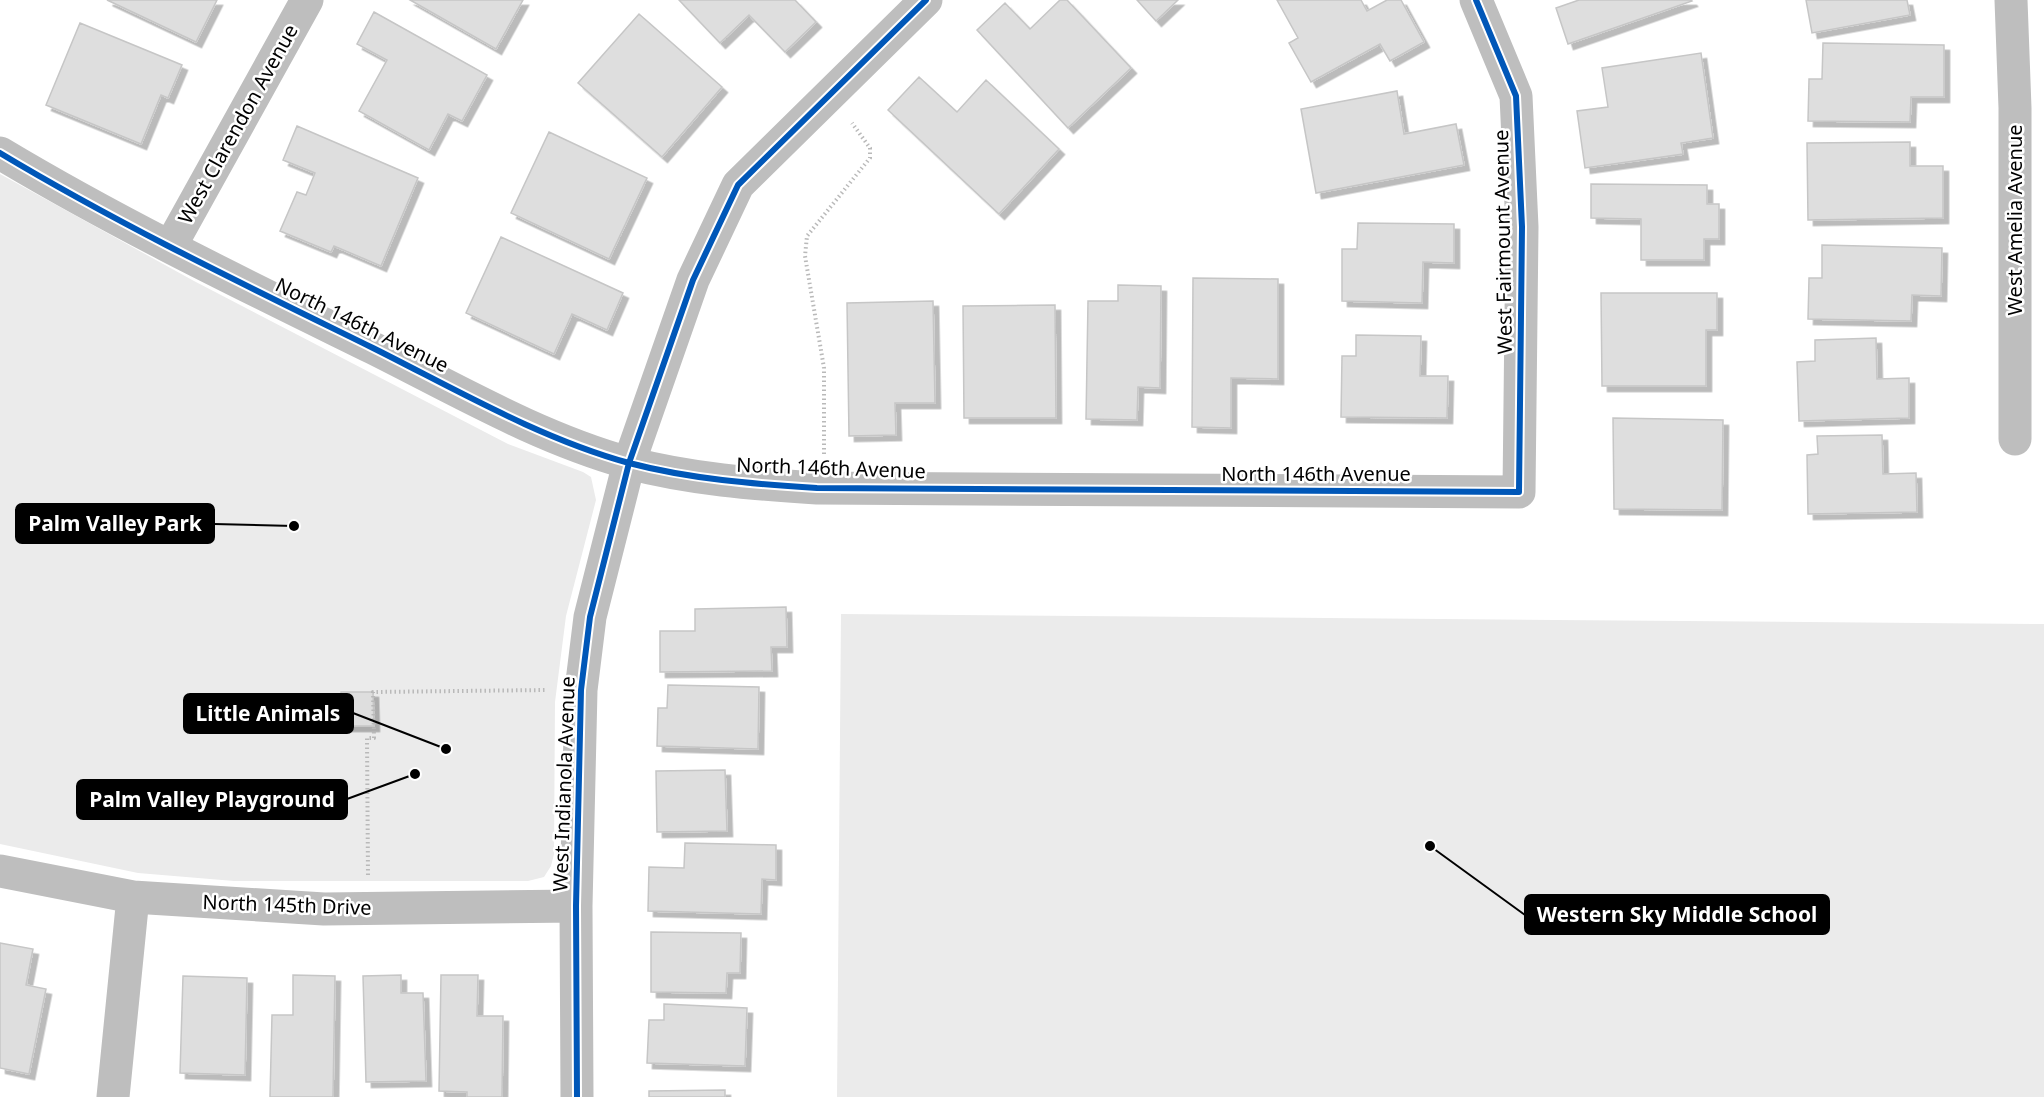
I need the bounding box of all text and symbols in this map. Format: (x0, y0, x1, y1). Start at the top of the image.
street label: West Clarendon Avenue (171, 19, 304, 228)
street label: West Amelia Avenue (2001, 124, 2028, 316)
street label: West Fairmount Avenue (1487, 129, 1518, 355)
street label: North 146th Avenue (271, 271, 453, 378)
street label: North 146th Avenue (736, 451, 926, 484)
street label: North 146th Avenue (1221, 460, 1411, 487)
callout: Palm Valley Park (16, 504, 214, 543)
text: Palm Valley Park (28, 509, 203, 537)
street label: West Indianola Avenue (546, 676, 581, 892)
callout: Little Animals (184, 694, 353, 733)
text: Little Animals (196, 699, 340, 727)
callout: Palm Valley Playground (77, 780, 347, 819)
text: Palm Valley Playground (89, 785, 335, 813)
street label: North 145th Drive (202, 888, 372, 921)
callout: Western Sky Middle School (1525, 895, 1829, 934)
text: Western Sky Middle School (1537, 900, 1817, 928)

